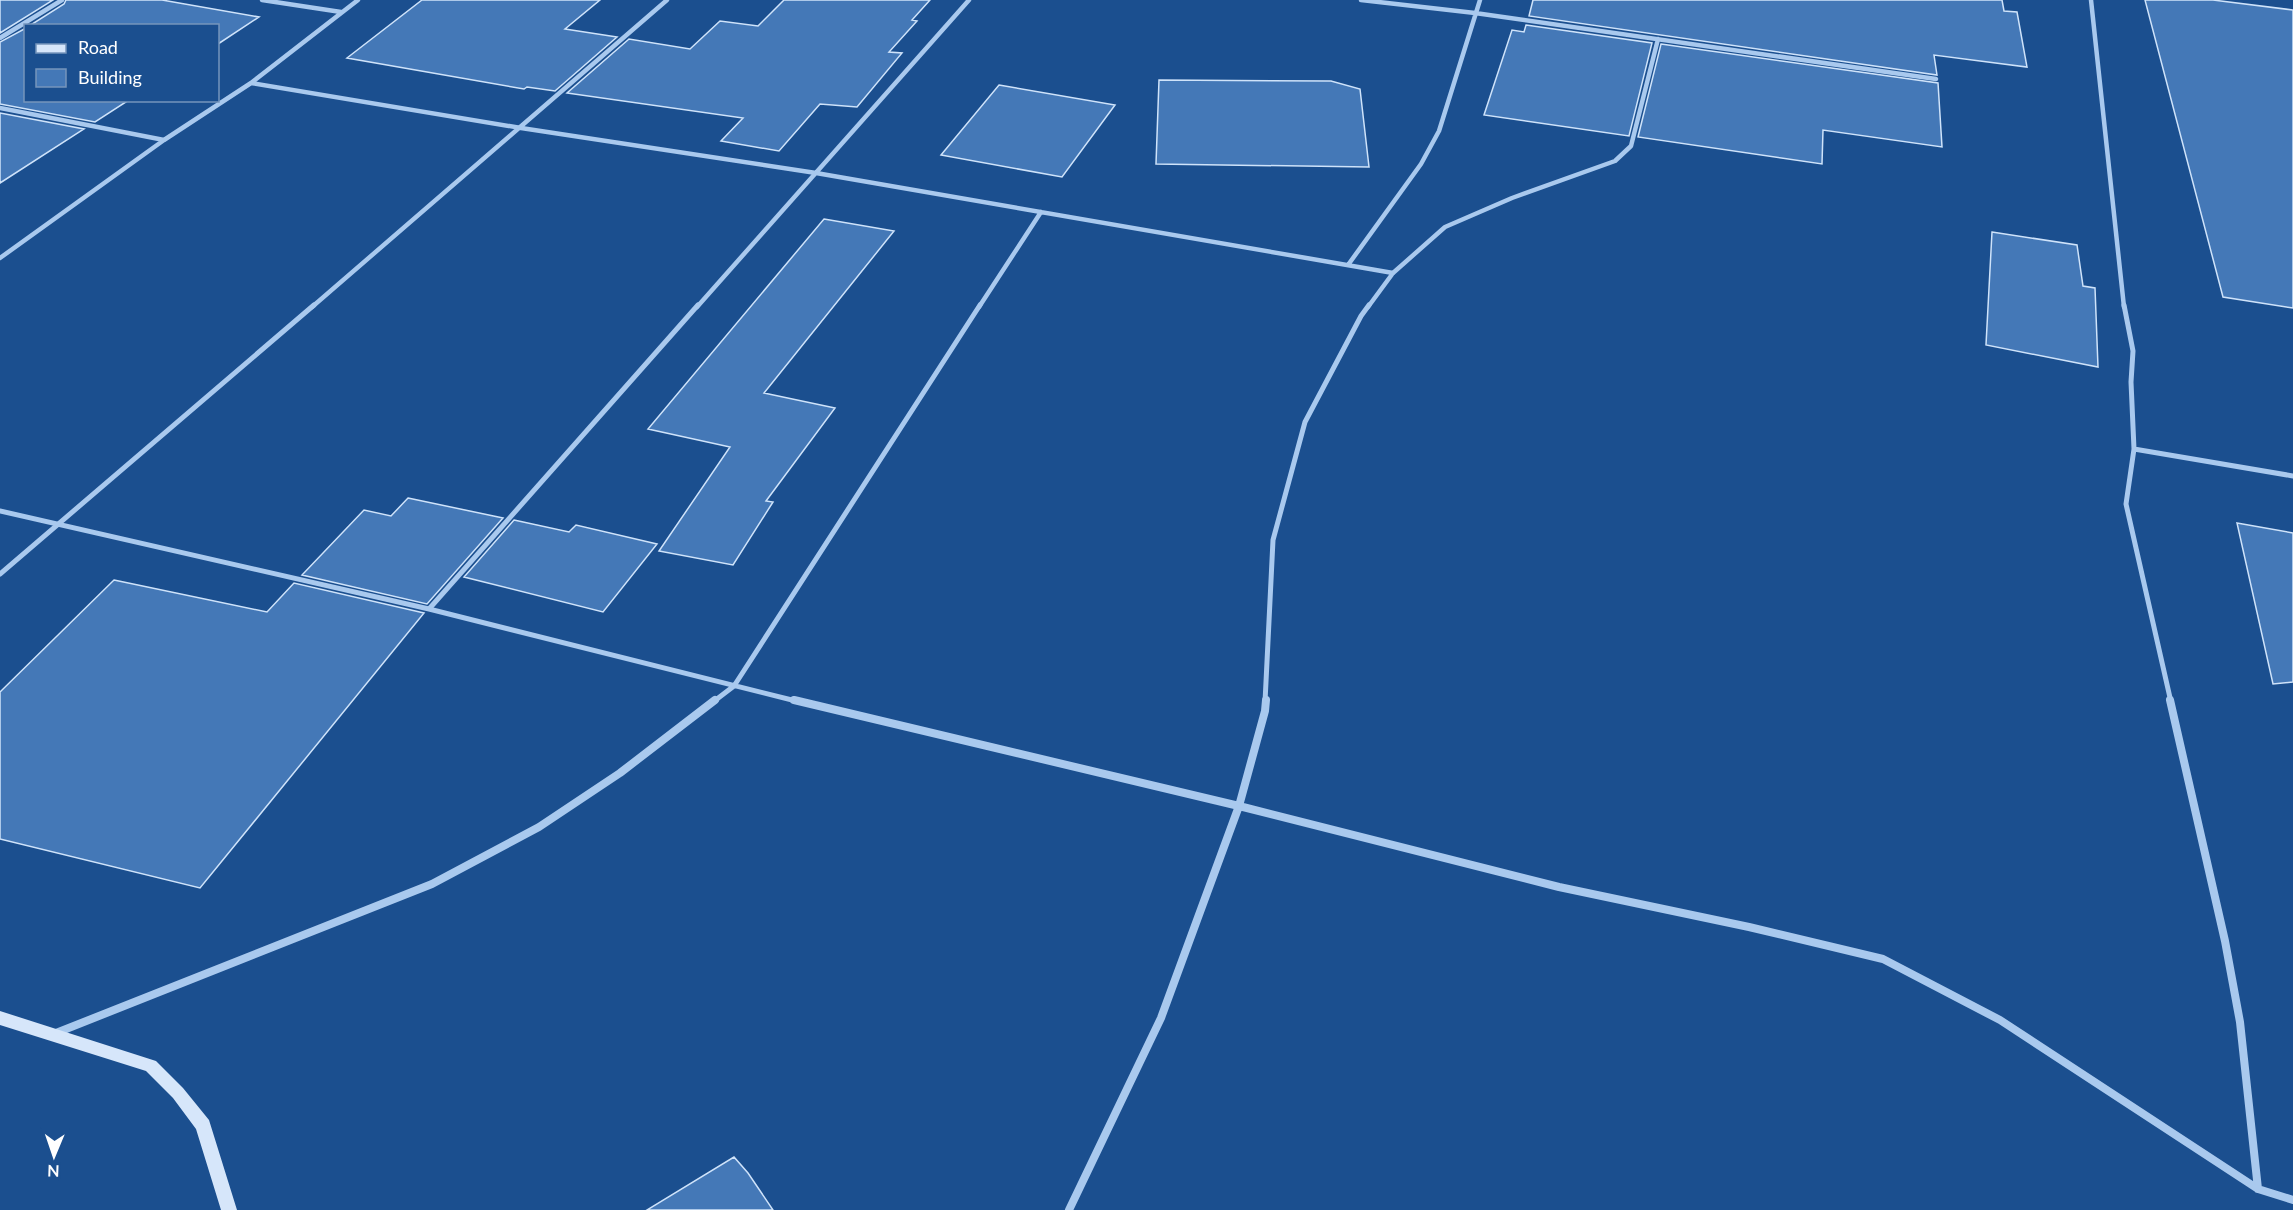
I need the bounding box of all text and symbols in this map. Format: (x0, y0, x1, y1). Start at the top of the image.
legend (24, 24, 219, 102)
text: Road (78, 36, 118, 58)
text: Building (78, 66, 142, 88)
north arrow (24, 1126, 84, 1186)
text: N (47, 1162, 60, 1181)

